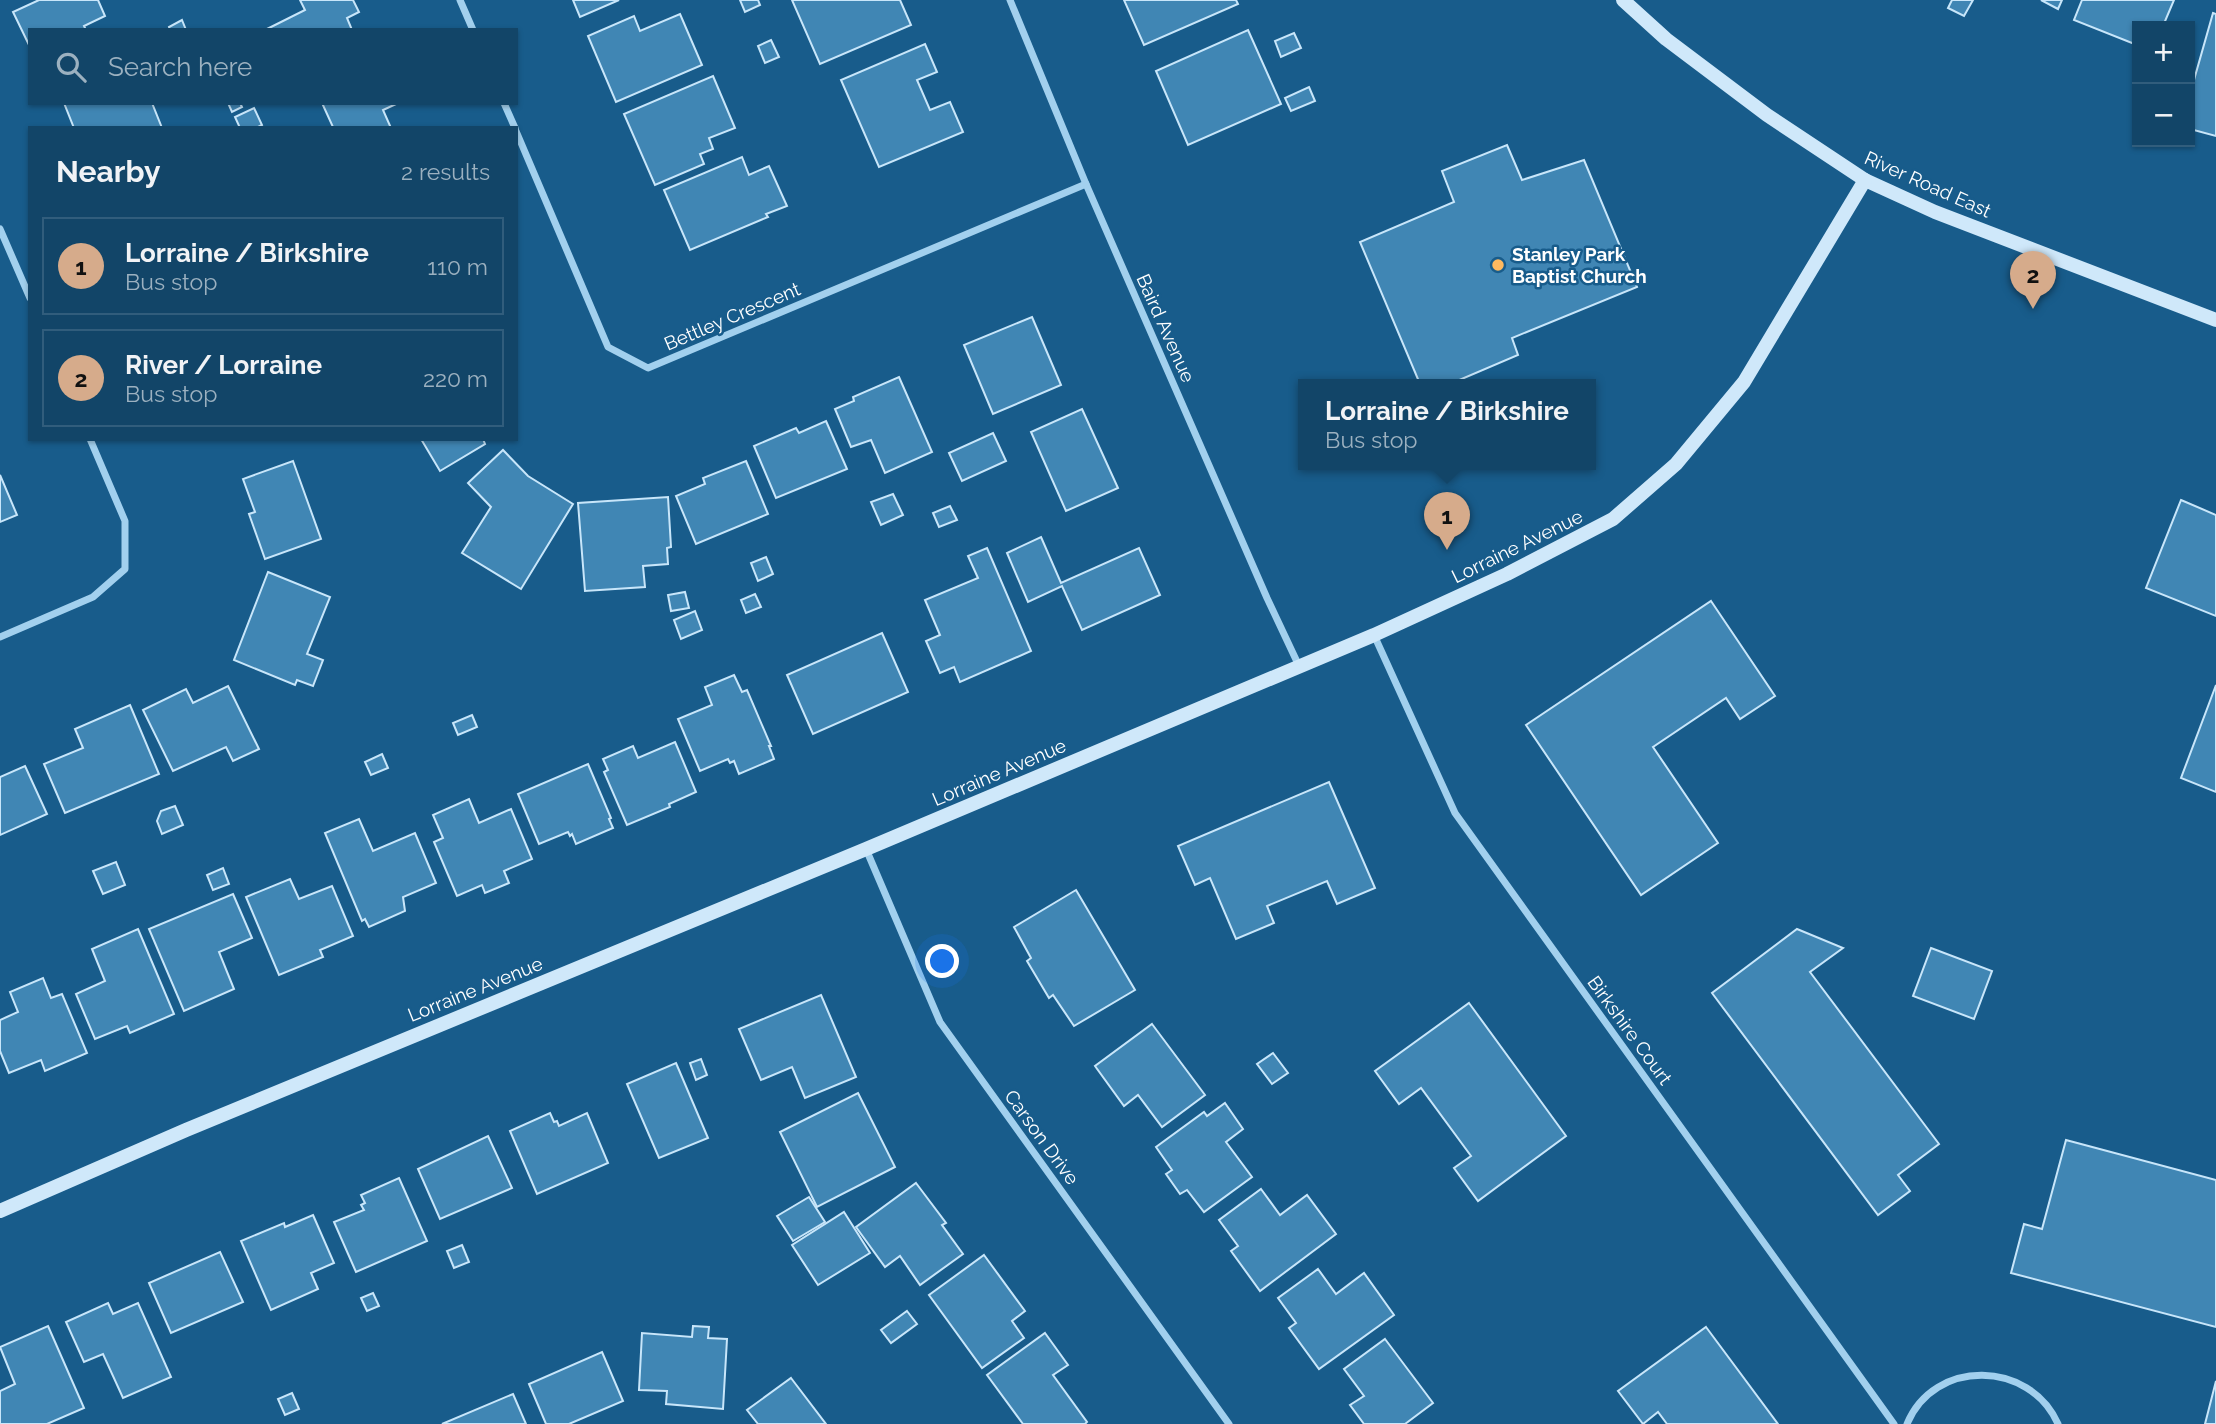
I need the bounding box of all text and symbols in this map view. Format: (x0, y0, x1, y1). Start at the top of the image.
map controls (2132, 21, 2195, 147)
button: + (2132, 21, 2195, 84)
search box (28, 28, 518, 105)
icon: search (52, 48, 90, 86)
text: Search here (108, 52, 252, 82)
button: − (2132, 84, 2195, 147)
street label: River Road East (1861, 146, 1995, 222)
text: Nearby (56, 154, 160, 189)
text: 2 results (401, 158, 490, 185)
text: Lorraine / Birkshire (125, 238, 369, 268)
place label: Stanley Park Baptist Church (1512, 243, 1647, 287)
pin: 2 (2010, 251, 2056, 309)
text: 1 (75, 253, 87, 280)
text: 110 m (427, 253, 488, 280)
marker: Stanley Park Baptist Church (1490, 257, 1506, 273)
text: Bus stop (125, 268, 217, 295)
street label: Baird Avenue (1132, 270, 1200, 386)
street label: Bettley Crescent (661, 277, 804, 355)
text: River / Lorraine (125, 350, 322, 380)
text: 2 (75, 365, 87, 392)
text: 220 m (423, 365, 488, 392)
popup (1298, 379, 1596, 470)
text: Bus stop (125, 380, 217, 407)
text: Lorraine / Birkshire (1325, 396, 1569, 426)
text: Bus stop (1325, 426, 1418, 453)
pin: 1 (1424, 492, 1470, 550)
street label: Lorraine Avenue (1448, 505, 1586, 587)
street label: Lorraine Avenue (929, 734, 1069, 810)
your location (925, 944, 959, 978)
street label: Lorraine Avenue (405, 952, 545, 1026)
street label: Birkshire Court (1583, 971, 1677, 1089)
street label: Carson Drive (1000, 1085, 1084, 1189)

